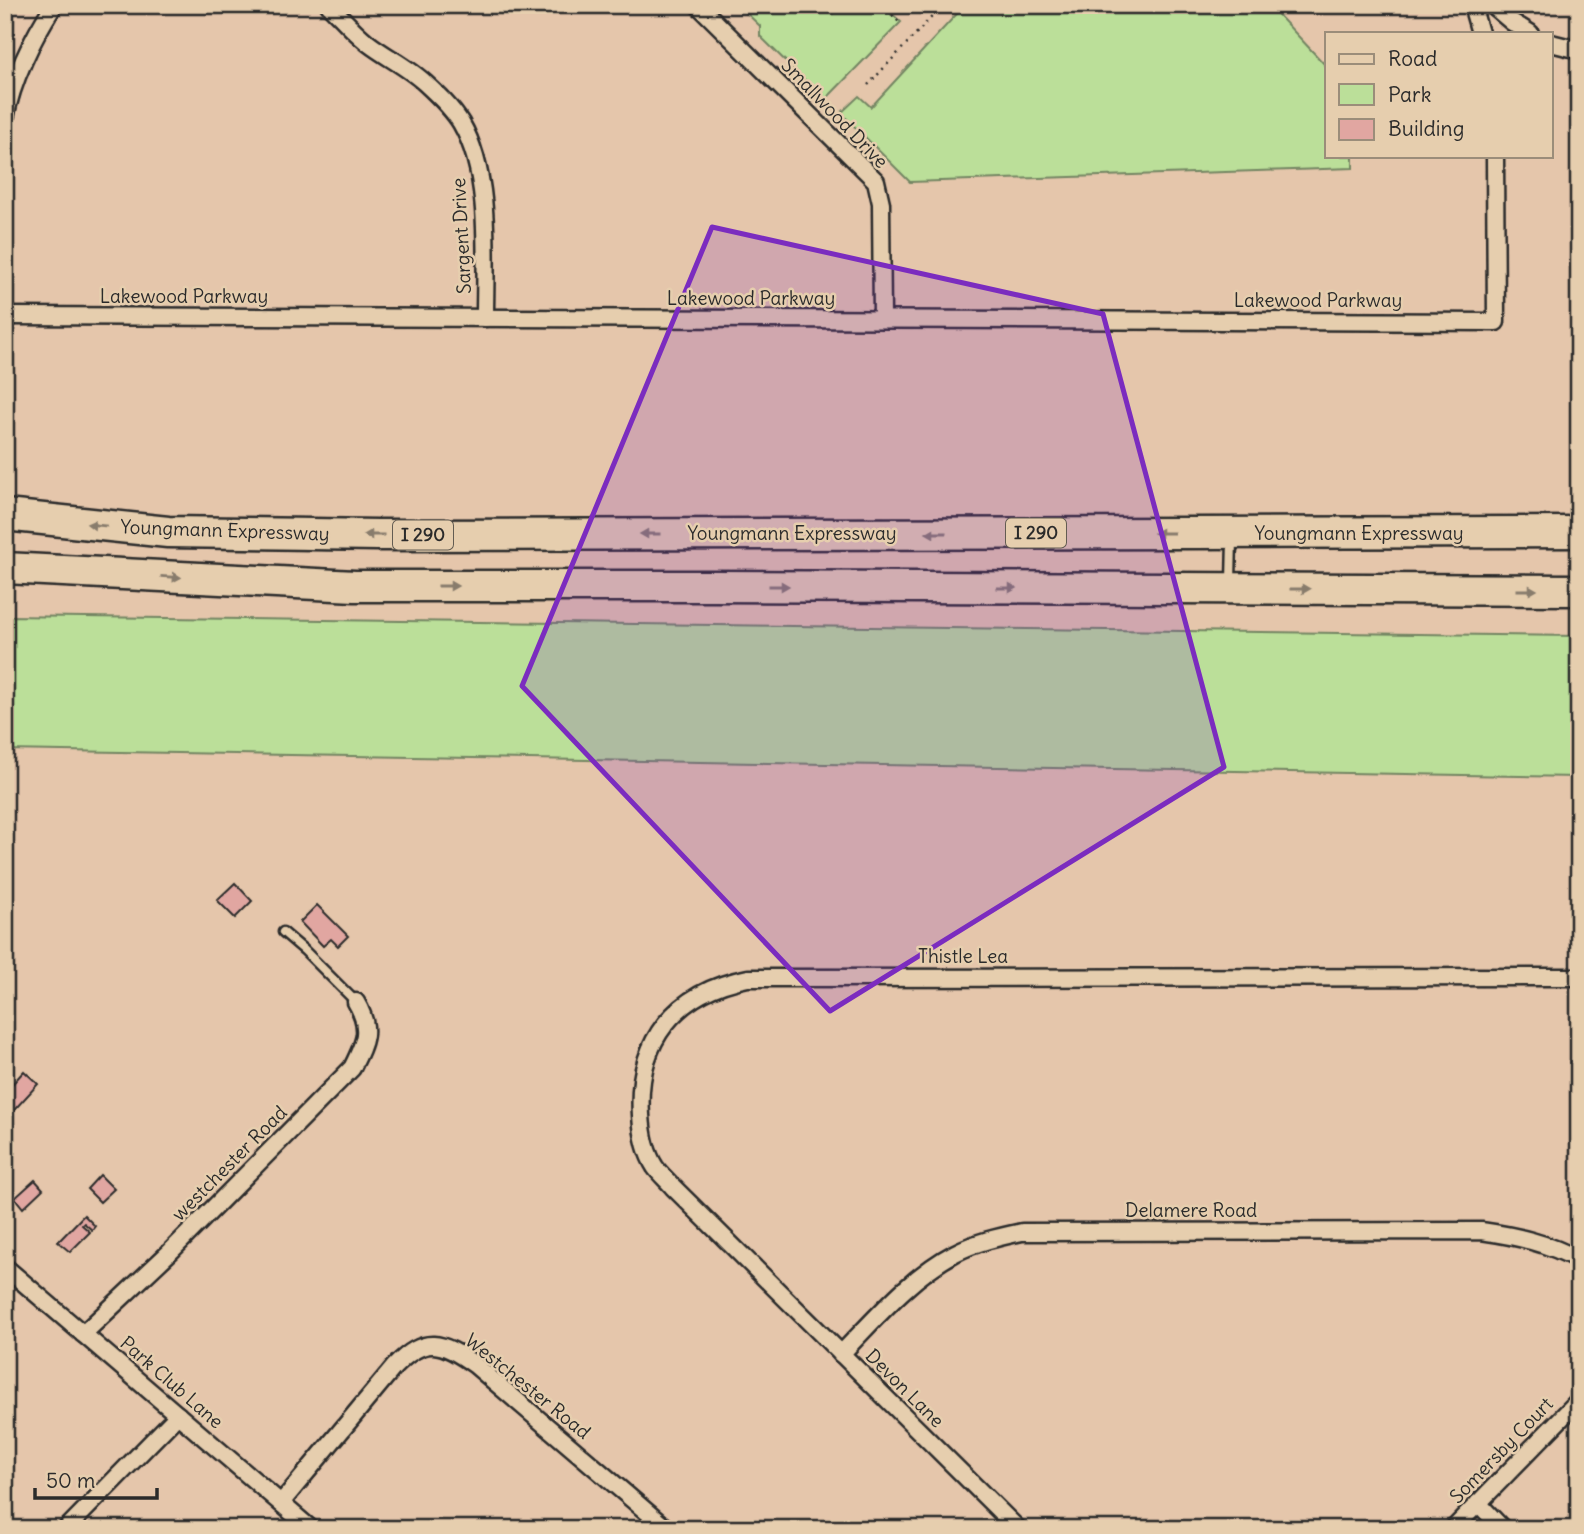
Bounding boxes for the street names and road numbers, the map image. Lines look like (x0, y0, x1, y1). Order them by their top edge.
street label: Smallwood Drive (777, 53, 893, 173)
street label: Sargent Drive (446, 177, 476, 295)
street label: Lakewood Parkway (100, 284, 268, 308)
street label: Lakewood Parkway (667, 286, 835, 310)
street label: Lakewood Parkway (1234, 288, 1402, 312)
street label: Youngmann Expressway (120, 514, 330, 546)
road number: I 290 (1006, 518, 1066, 548)
road number: I 290 (393, 520, 453, 550)
street label: Youngmann Expressway (687, 521, 897, 545)
street label: Youngmann Expressway (1254, 521, 1464, 545)
street label: Thistle Lea (918, 944, 1008, 968)
street label: westchester Road (166, 1100, 292, 1226)
street label: Delamere Road (1125, 1198, 1257, 1222)
street label: Westchester Road (460, 1328, 596, 1444)
street label: Park Club Lane (115, 1331, 229, 1433)
street label: Devon Lane (861, 1344, 949, 1432)
street label: Somersby Court (1444, 1392, 1558, 1508)

